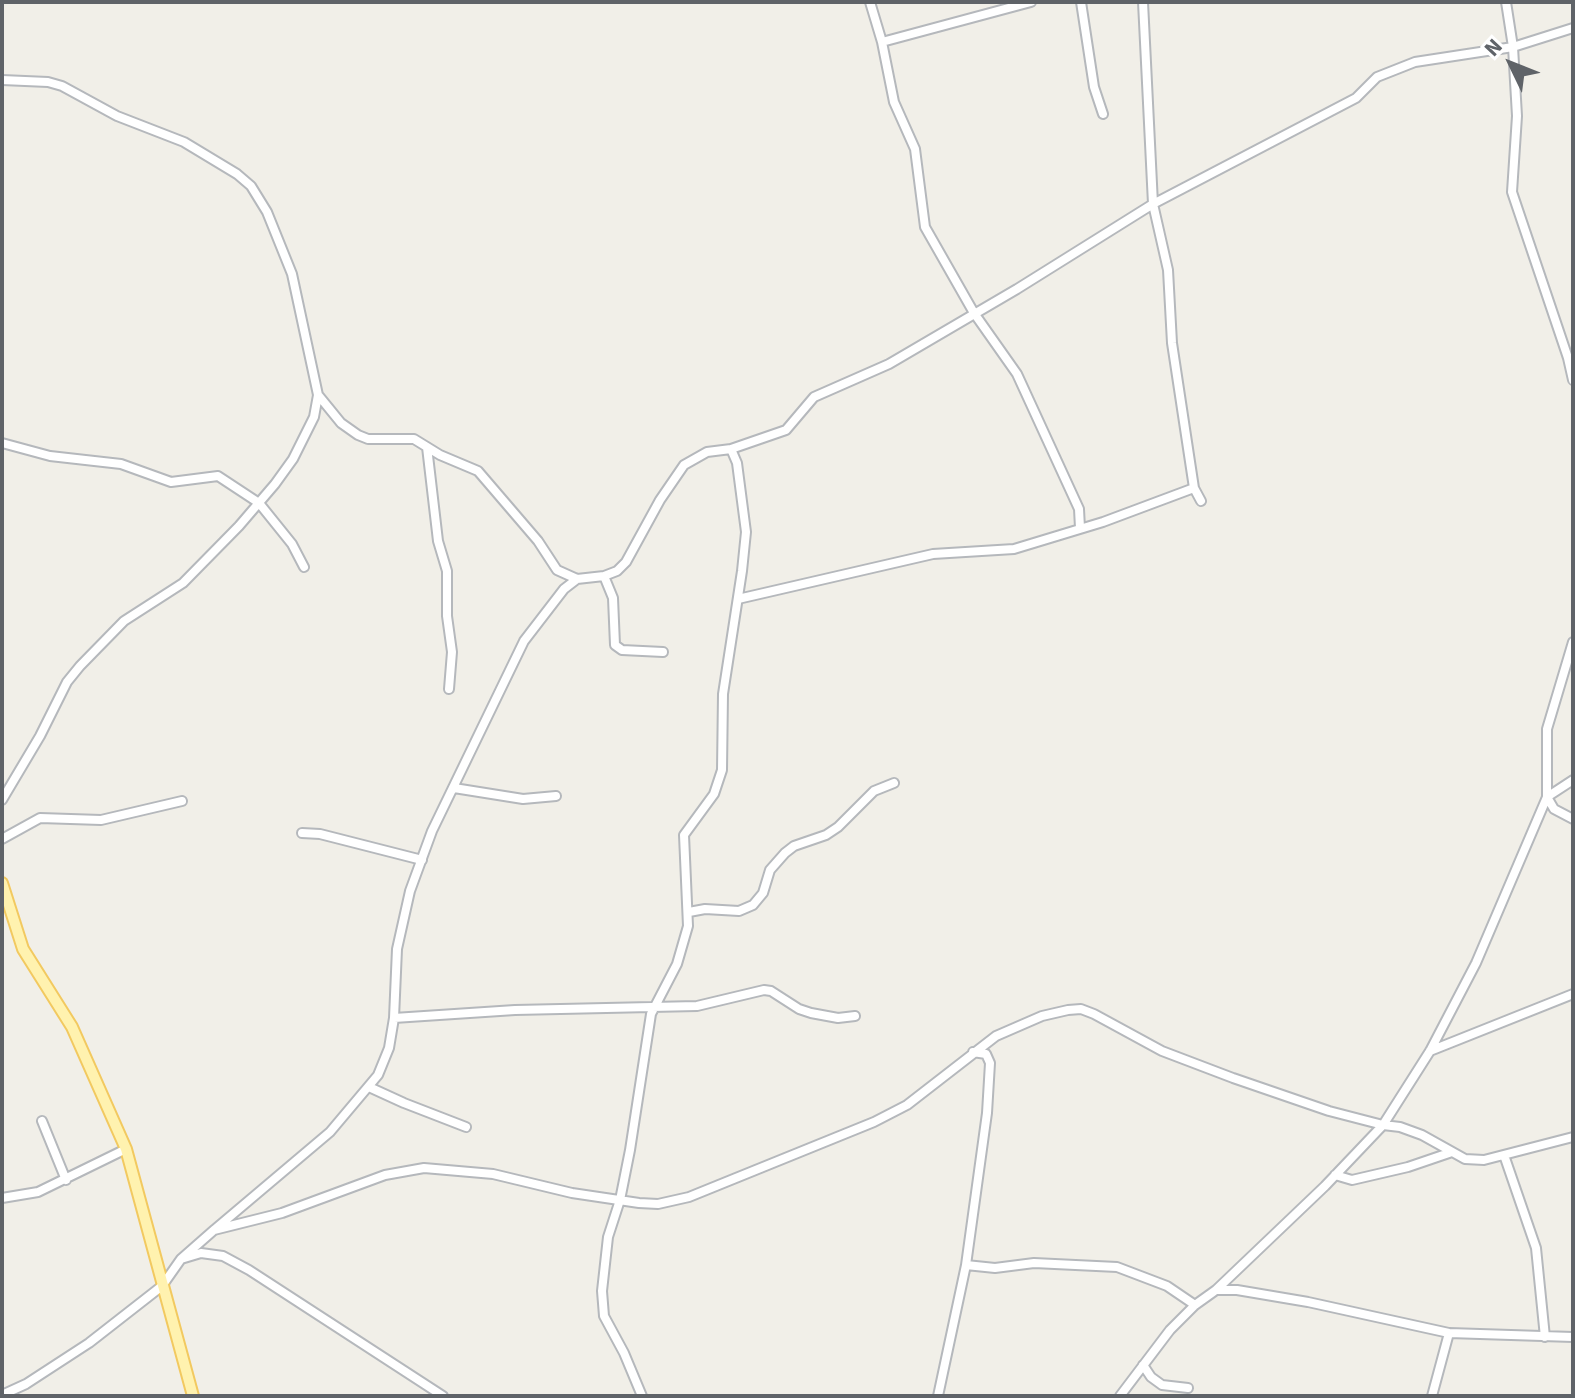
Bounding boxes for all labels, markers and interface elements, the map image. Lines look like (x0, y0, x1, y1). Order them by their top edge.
north arrow (1471, 24, 1551, 104)
text: N (1477, 31, 1510, 64)

